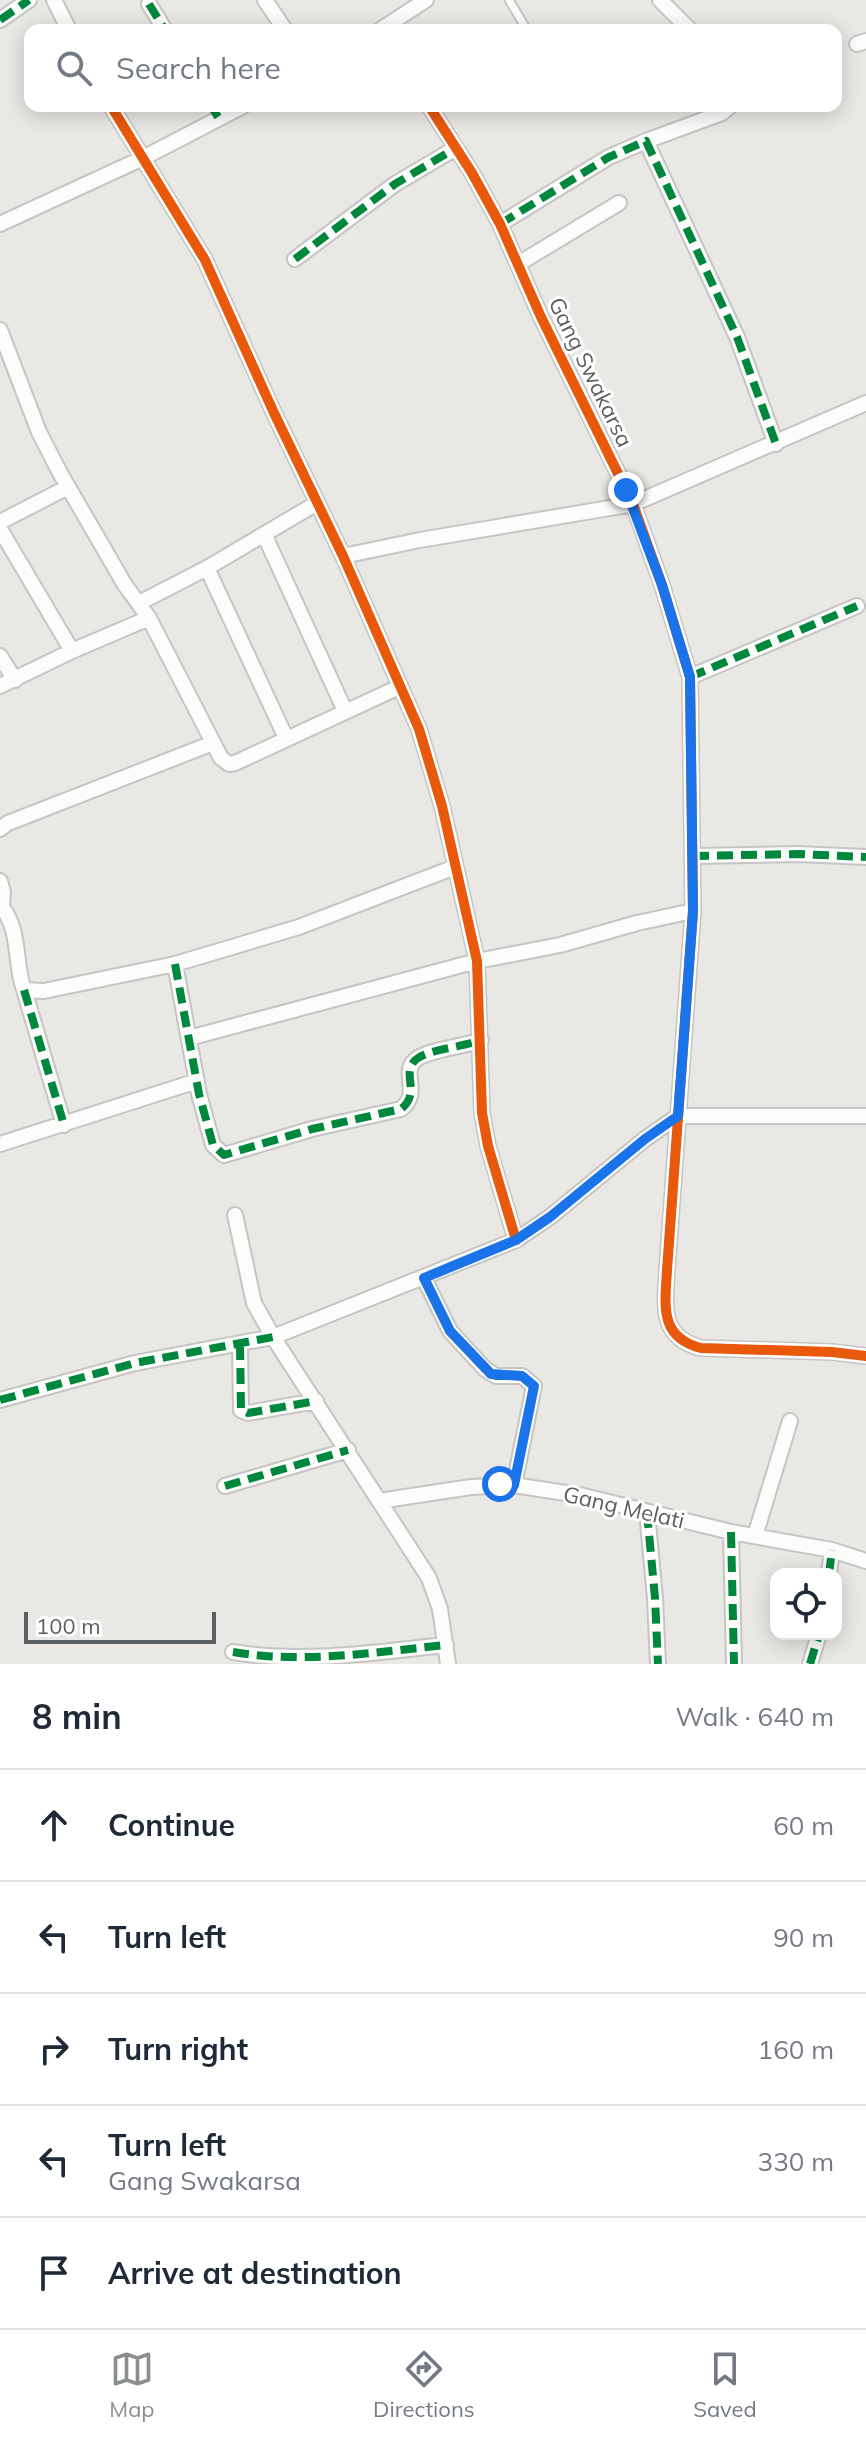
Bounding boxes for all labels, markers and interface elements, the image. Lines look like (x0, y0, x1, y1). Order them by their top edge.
search box (24, 24, 842, 112)
icon: search (52, 46, 96, 90)
text: Search here (116, 49, 281, 87)
street label: Gang Swakarsa (543, 292, 639, 452)
route end (608, 472, 644, 508)
route start (482, 1466, 518, 1502)
street label: Gang Melati (561, 1479, 687, 1535)
map controls (770, 1568, 842, 1640)
button: locate (770, 1568, 842, 1640)
scale bar (24, 1608, 216, 1644)
text: 100 m (36, 1612, 101, 1640)
text: 8 min (32, 1695, 122, 1738)
text: Walk · 640 m (675, 1700, 834, 1733)
icon: ahead (32, 1803, 76, 1847)
text: Continue (108, 1806, 235, 1844)
text: 60 m (773, 1809, 834, 1842)
icon: left (32, 1915, 76, 1959)
text: Turn left (108, 1918, 226, 1956)
text: 90 m (773, 1921, 834, 1954)
icon: right (32, 2027, 76, 2071)
text: Turn right (108, 2030, 248, 2068)
text: 160 m (758, 2033, 834, 2066)
text: Turn left (108, 2126, 226, 2164)
icon: left (32, 2139, 76, 2183)
text: 330 m (758, 2145, 834, 2178)
text: Gang Swakarsa (108, 2164, 301, 2197)
icon: arrive (32, 2251, 76, 2295)
text: Arrive at destination (108, 2254, 402, 2292)
tab: Map (109, 2347, 155, 2423)
tab: Directions (373, 2347, 475, 2423)
tab: Saved (693, 2347, 757, 2423)

